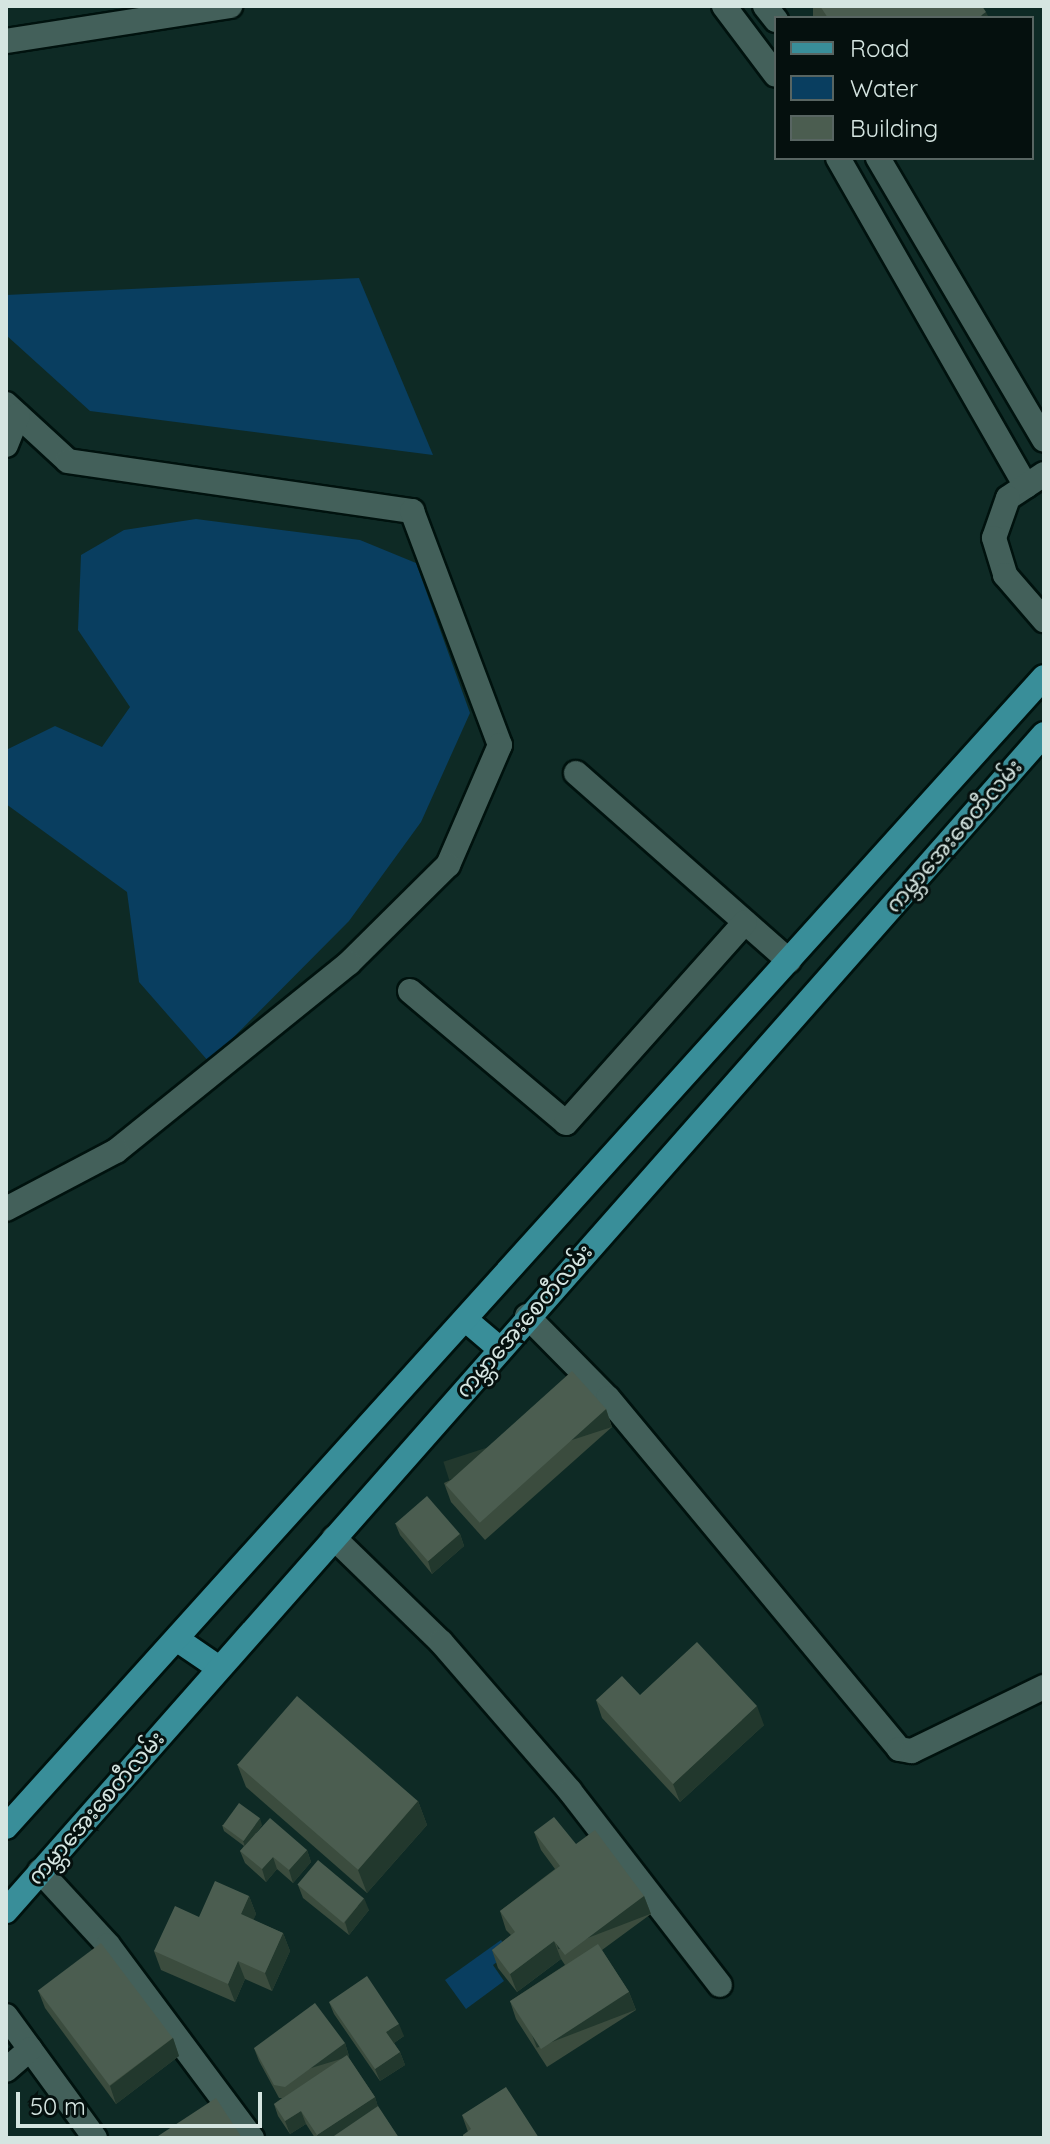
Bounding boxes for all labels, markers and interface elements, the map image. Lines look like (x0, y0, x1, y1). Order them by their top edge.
legend (774, 16, 1034, 160)
text: Road (850, 33, 910, 63)
text: Water (850, 73, 918, 103)
text: Building (850, 113, 938, 143)
street label: ကမ္ဘာအေးစေတီလမ်း (880, 754, 1028, 918)
street label: ကမ္ဘာအေးစေတီလမ်း (450, 1239, 598, 1403)
street label: ကမ္ဘာအေးစေတီလမ်း (22, 1726, 170, 1890)
scale bar (20, 2076, 266, 2126)
text: 50 m (30, 2091, 86, 2121)

